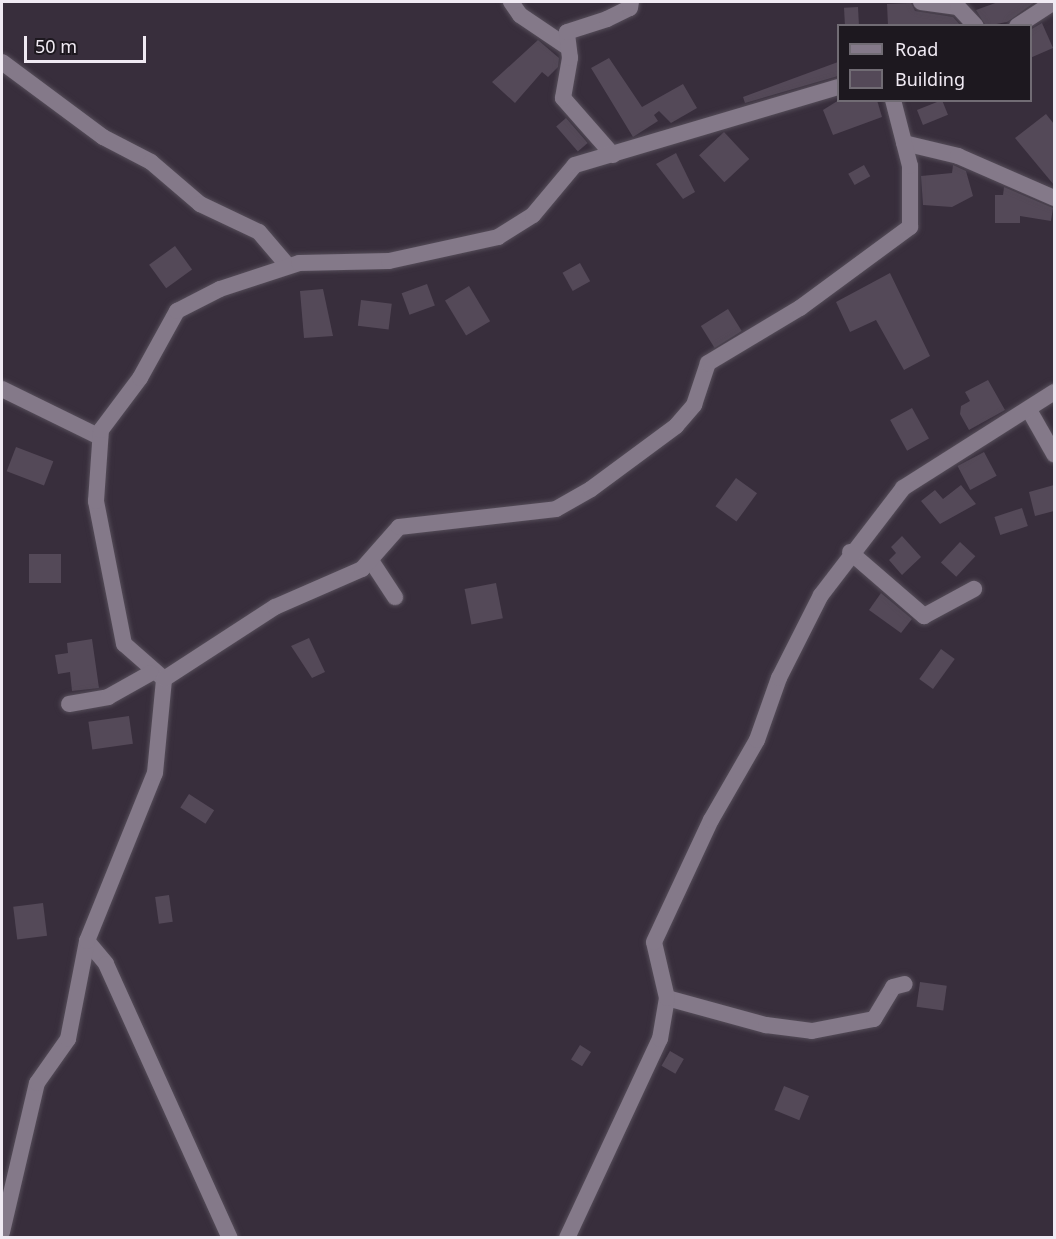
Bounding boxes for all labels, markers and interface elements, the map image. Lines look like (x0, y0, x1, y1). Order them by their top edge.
scale bar (27, 24, 148, 62)
legend (837, 24, 1032, 102)
text: 50 m (35, 34, 77, 58)
text: Road (895, 37, 938, 61)
text: Building (895, 67, 965, 91)

